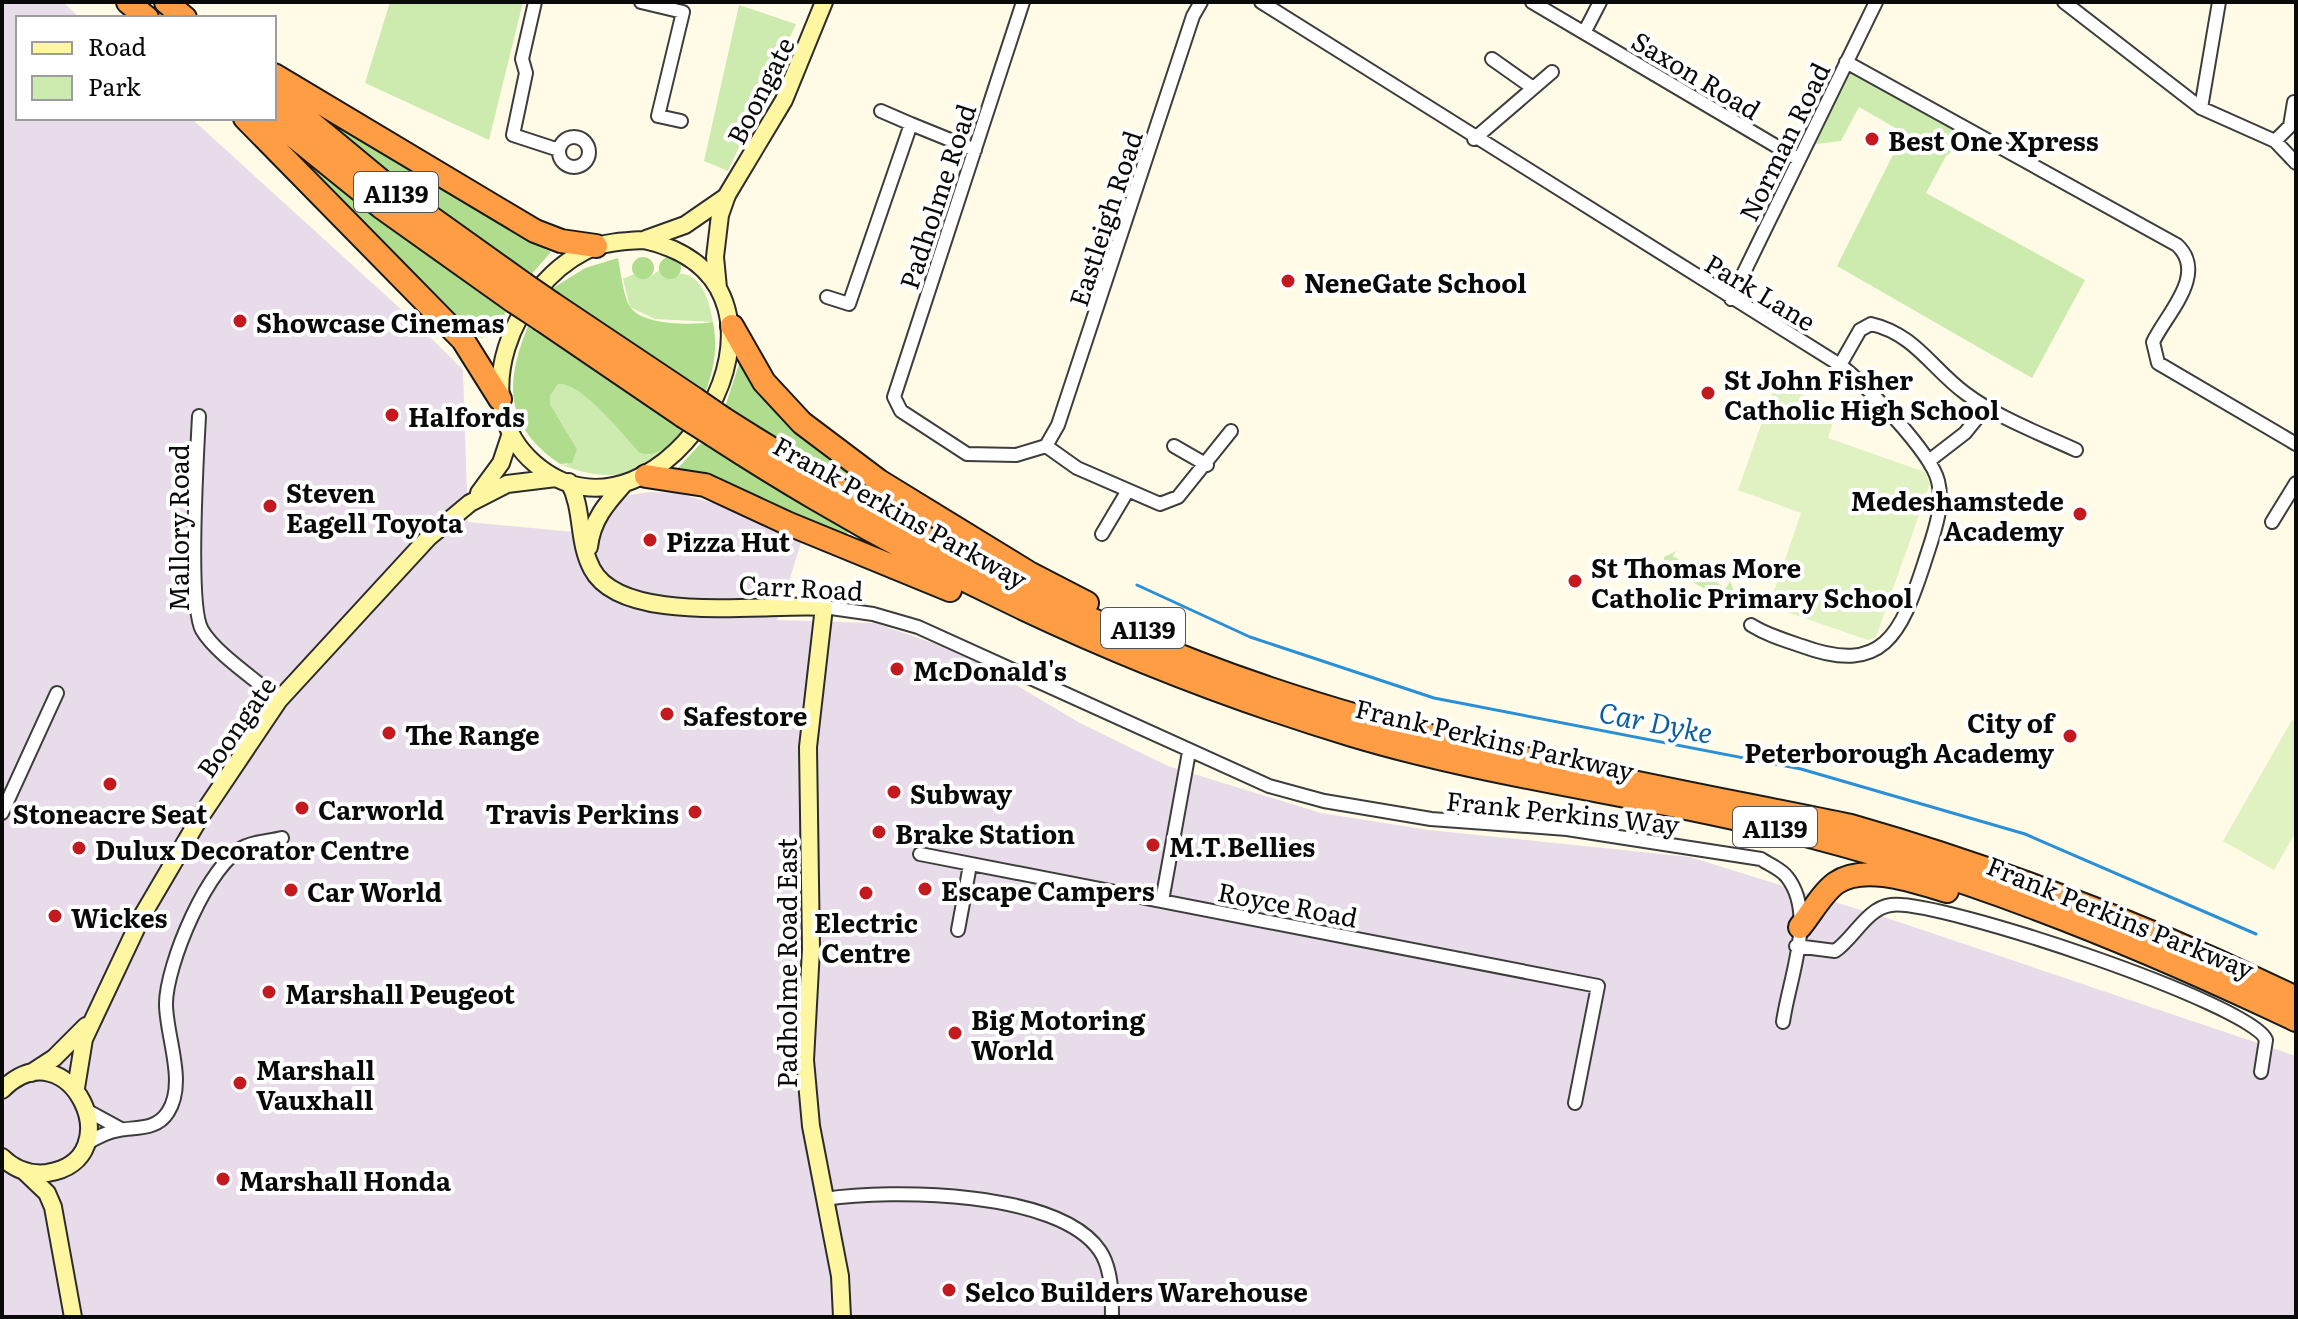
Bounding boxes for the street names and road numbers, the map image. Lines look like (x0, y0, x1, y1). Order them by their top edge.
street label: Saxon Road (1625, 20, 1769, 128)
street label: Boongate (715, 29, 803, 151)
street label: Norman Road (1728, 55, 1838, 227)
street label: Padholme Road (888, 98, 984, 294)
street label: Eastleigh Road (1057, 125, 1151, 311)
road number: A1139 (354, 172, 438, 212)
street label: Park Lane (1698, 243, 1824, 339)
street label: Frank Perkins Parkway (767, 425, 1035, 597)
street label: Mallory Road (158, 444, 197, 612)
street label: Carr Road (738, 563, 864, 609)
road number: A1139 (1101, 608, 1185, 648)
street label: Boongate (186, 667, 284, 785)
street label: Frank Perkins Parkway (1352, 687, 1638, 789)
street label: Frank Perkins Way (1444, 779, 1682, 843)
road number: A1139 (1733, 807, 1817, 847)
street label: Padholme Road East (766, 837, 805, 1088)
street label: Frank Perkins Parkway (1982, 845, 2261, 987)
street label: Royce Road (1215, 870, 1361, 936)

